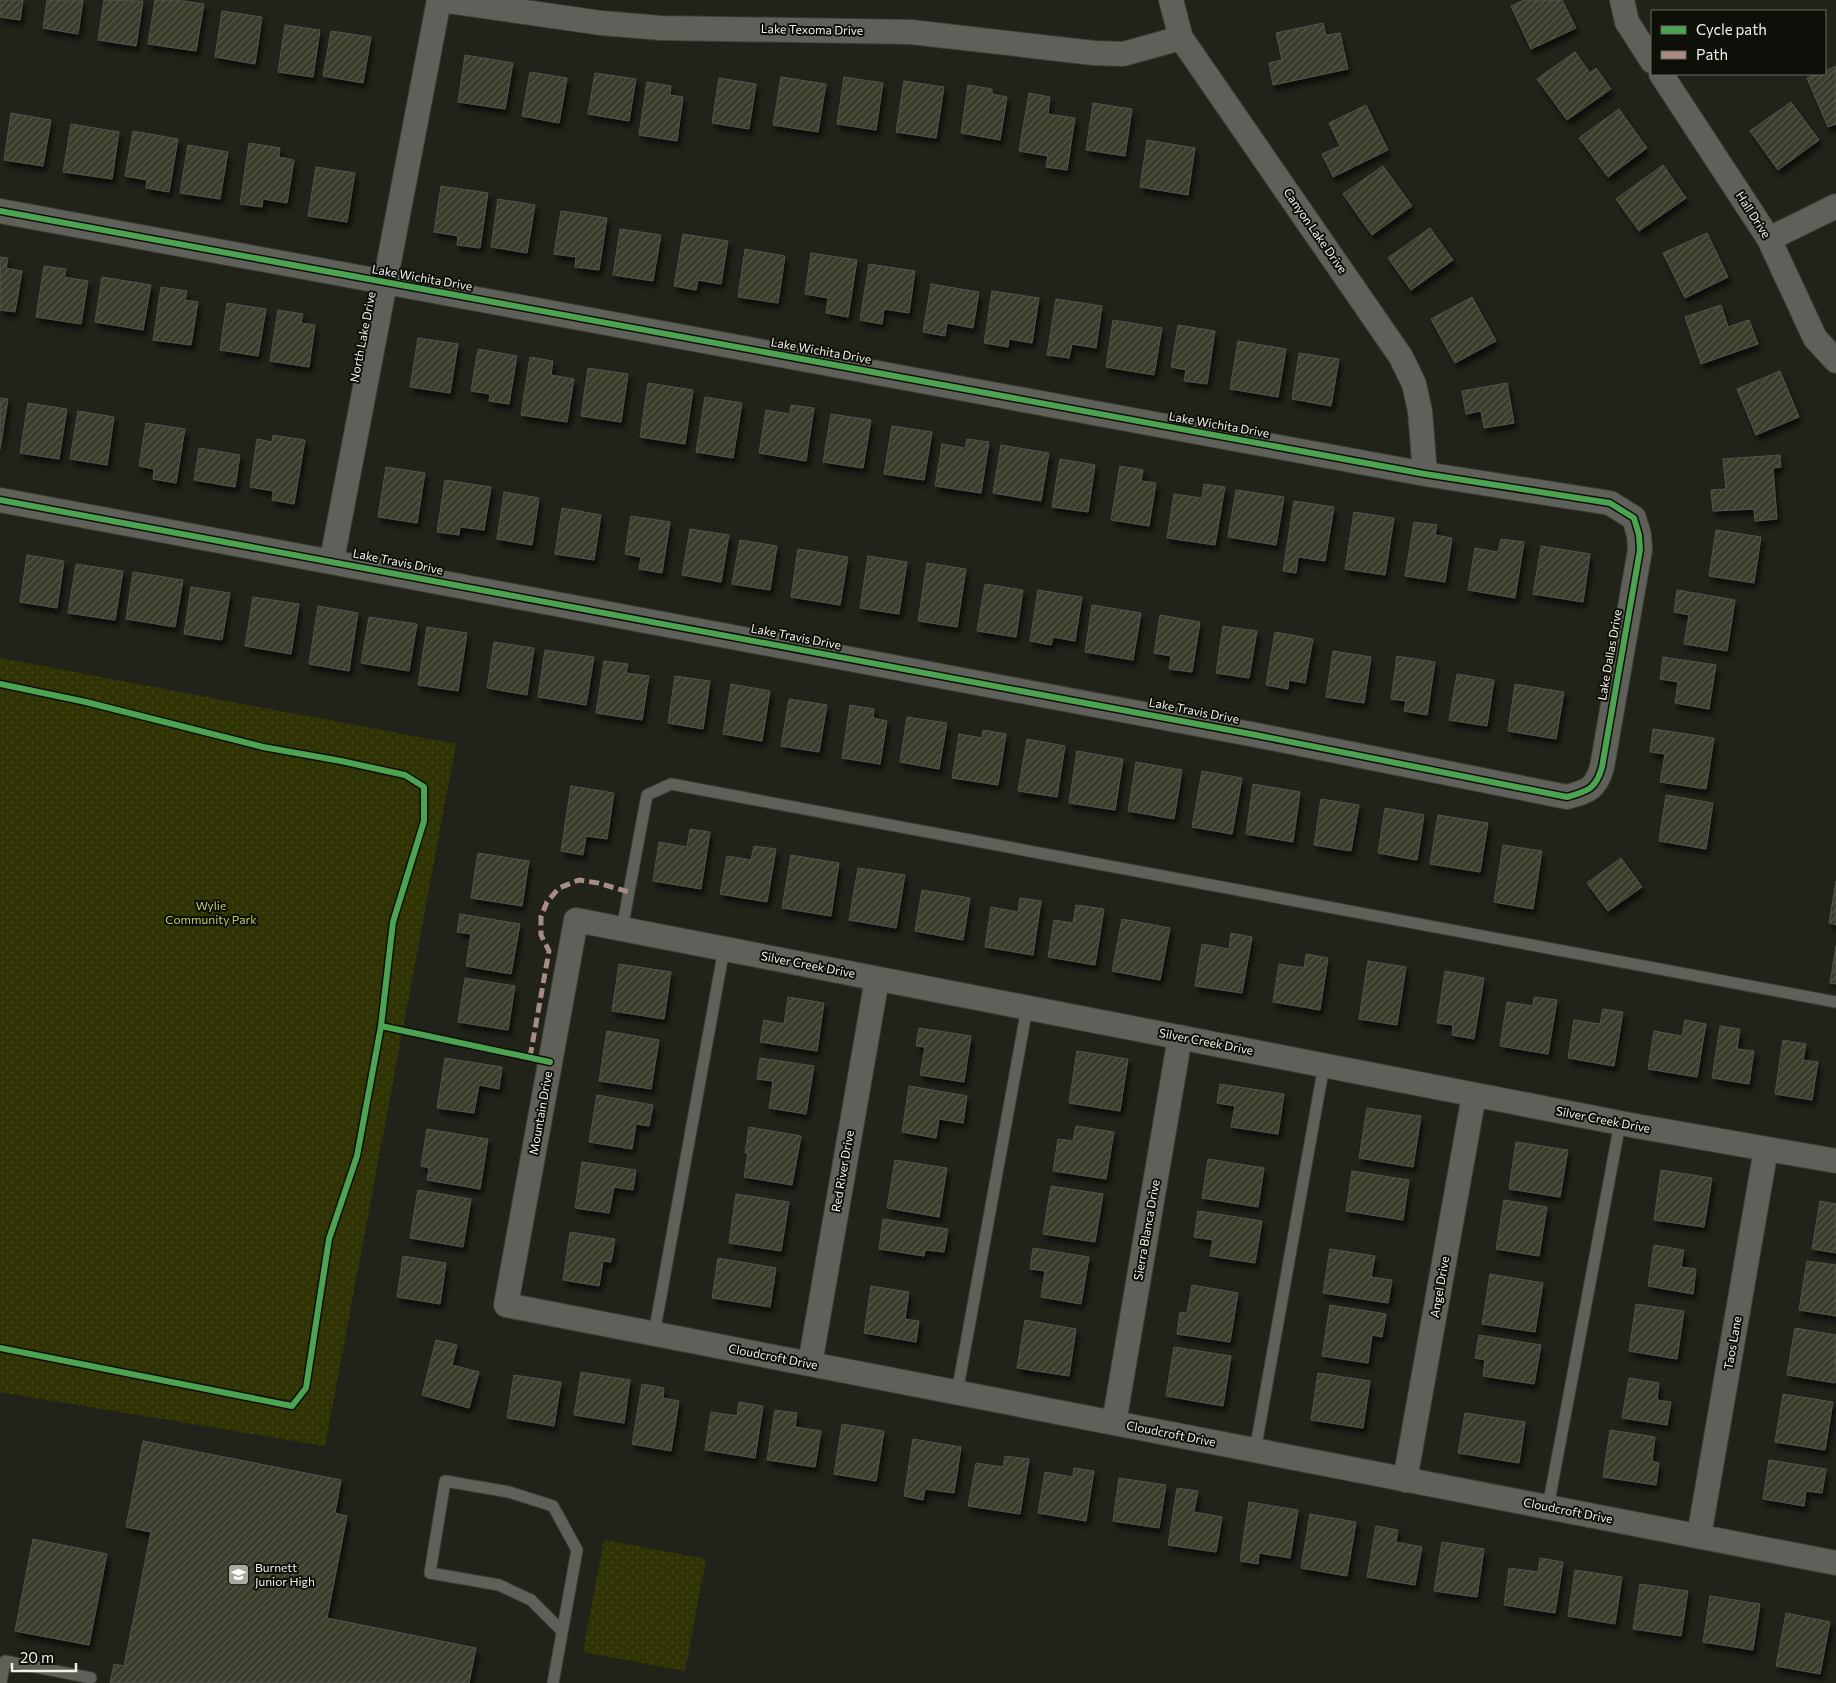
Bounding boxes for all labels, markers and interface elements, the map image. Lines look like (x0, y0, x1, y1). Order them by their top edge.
legend (1651, 10, 1826, 75)
text: Cycle path (1696, 20, 1767, 38)
street label: Lake Texoma Drive (761, 21, 863, 37)
text: Path (1696, 45, 1728, 63)
street label: Canyon Lake Drive (1281, 185, 1350, 276)
street label: Hall Drive (1734, 189, 1774, 240)
street label: Lake Wichita Drive (371, 261, 473, 293)
street label: North Lake Drive (346, 290, 378, 383)
street label: Lake Wichita Drive (770, 334, 872, 366)
street label: Lake Wichita Drive (1168, 408, 1270, 440)
street label: Lake Travis Drive (352, 545, 444, 577)
street label: Lake Dallas Drive (1594, 608, 1624, 701)
street label: Lake Travis Drive (750, 620, 842, 652)
street label: Lake Travis Drive (1148, 694, 1240, 726)
park label: Wylie Community Park (165, 898, 257, 926)
street label: Silver Creek Drive (760, 948, 857, 980)
street label: Silver Creek Drive (1158, 1025, 1255, 1057)
street label: Mountain Drive (526, 1070, 554, 1156)
street label: Silver Creek Drive (1555, 1103, 1652, 1135)
street label: Red River Drive (828, 1129, 856, 1213)
street label: Sierra Blanca Drive (1130, 1178, 1162, 1281)
street label: Angel Drive (1427, 1255, 1451, 1319)
street label: Taos Lane (1720, 1315, 1744, 1371)
street label: Cloudcroft Drive (727, 1341, 819, 1372)
street label: Cloudcroft Drive (1125, 1418, 1217, 1449)
street label: Cloudcroft Drive (1522, 1495, 1614, 1526)
place label: Burnett Junior High (255, 1560, 315, 1589)
school or university icon: Burnett Junior High (227, 1563, 251, 1587)
scale bar (12, 1640, 76, 1672)
text: 20 m (20, 1648, 54, 1666)

